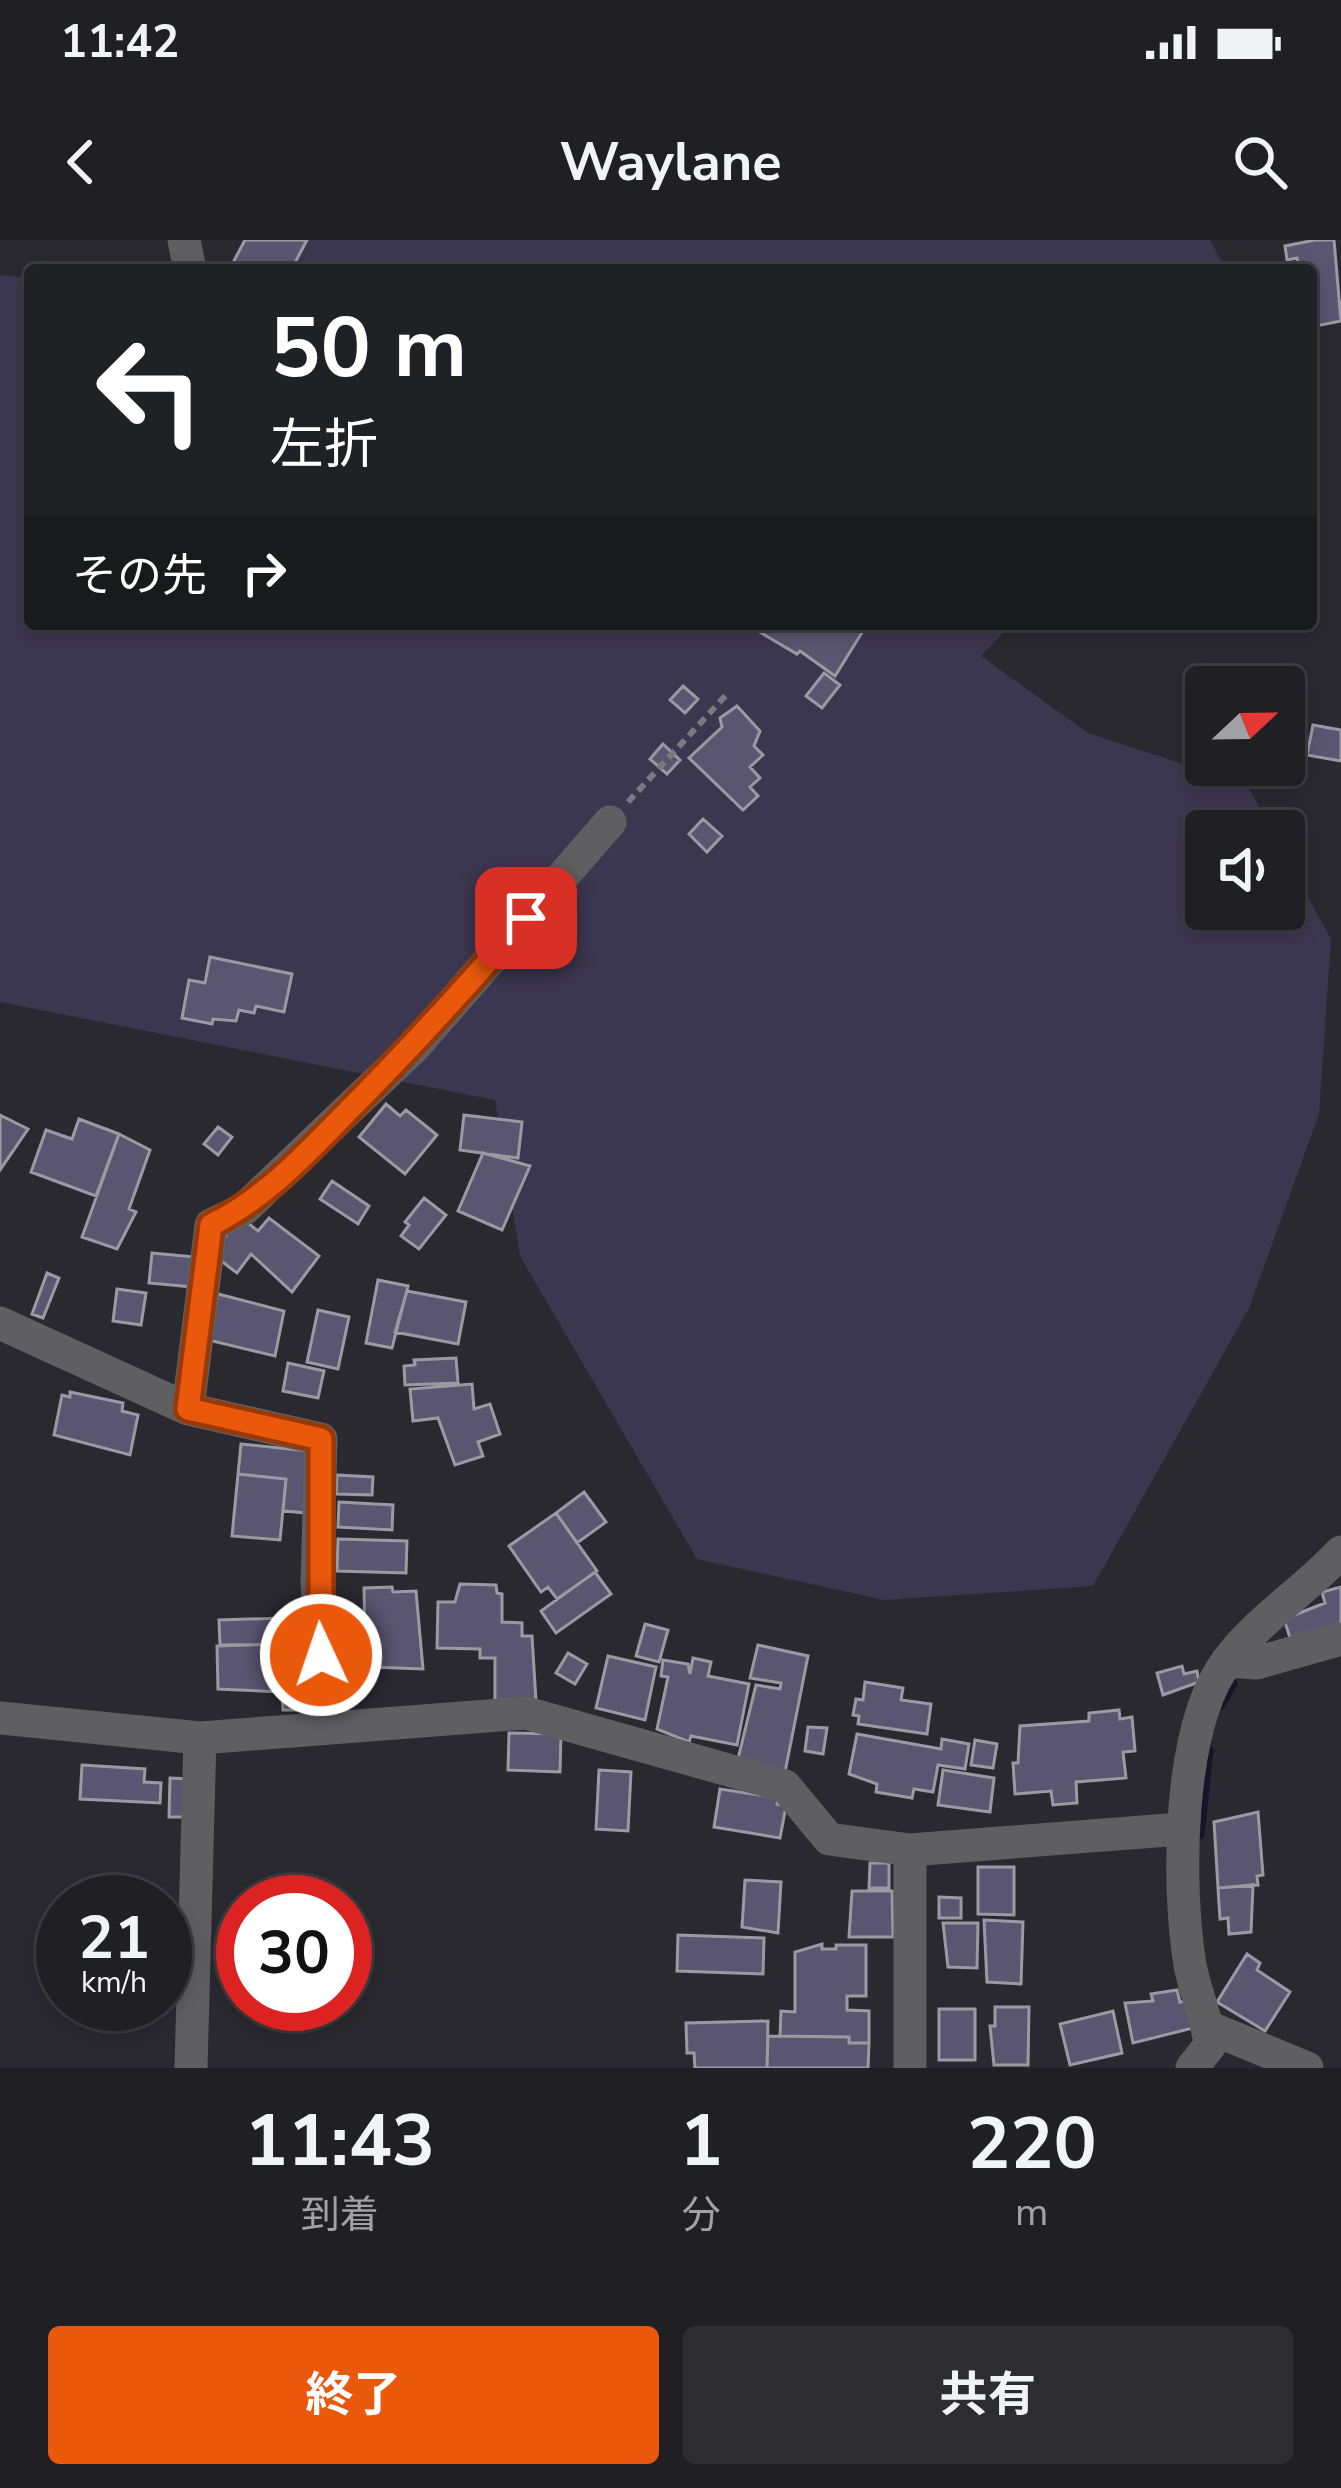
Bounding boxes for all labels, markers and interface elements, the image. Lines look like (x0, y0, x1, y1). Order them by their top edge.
text: 11:42 (60, 12, 179, 73)
text: Waylane (559, 125, 782, 199)
icon: back (48, 129, 114, 195)
icon: search (1227, 129, 1293, 195)
text: 50 m (270, 291, 467, 406)
icon: left (72, 312, 228, 468)
text: 左折 (270, 408, 378, 482)
icon: right (231, 540, 297, 606)
text: その先 (72, 546, 207, 607)
north arrow (1185, 666, 1305, 786)
map controls (1185, 666, 1305, 930)
button: sound (1185, 810, 1305, 930)
pin (475, 867, 577, 969)
icon: arrive (493, 885, 559, 951)
position arrow (258, 1592, 384, 1718)
speed limit sign: 30 (216, 1875, 372, 2031)
text: 21 (78, 1897, 150, 1979)
text: km/h (81, 1962, 147, 2003)
text: 11:43 (244, 2092, 435, 2190)
text: 1 (679, 2092, 723, 2190)
text: 220 (967, 2095, 1097, 2193)
text: m (1015, 2186, 1048, 2239)
text: 到着 (301, 2189, 379, 2242)
text: 分 (682, 2189, 721, 2242)
button: 終了 (48, 2326, 659, 2464)
button: 共有 (683, 2326, 1293, 2464)

